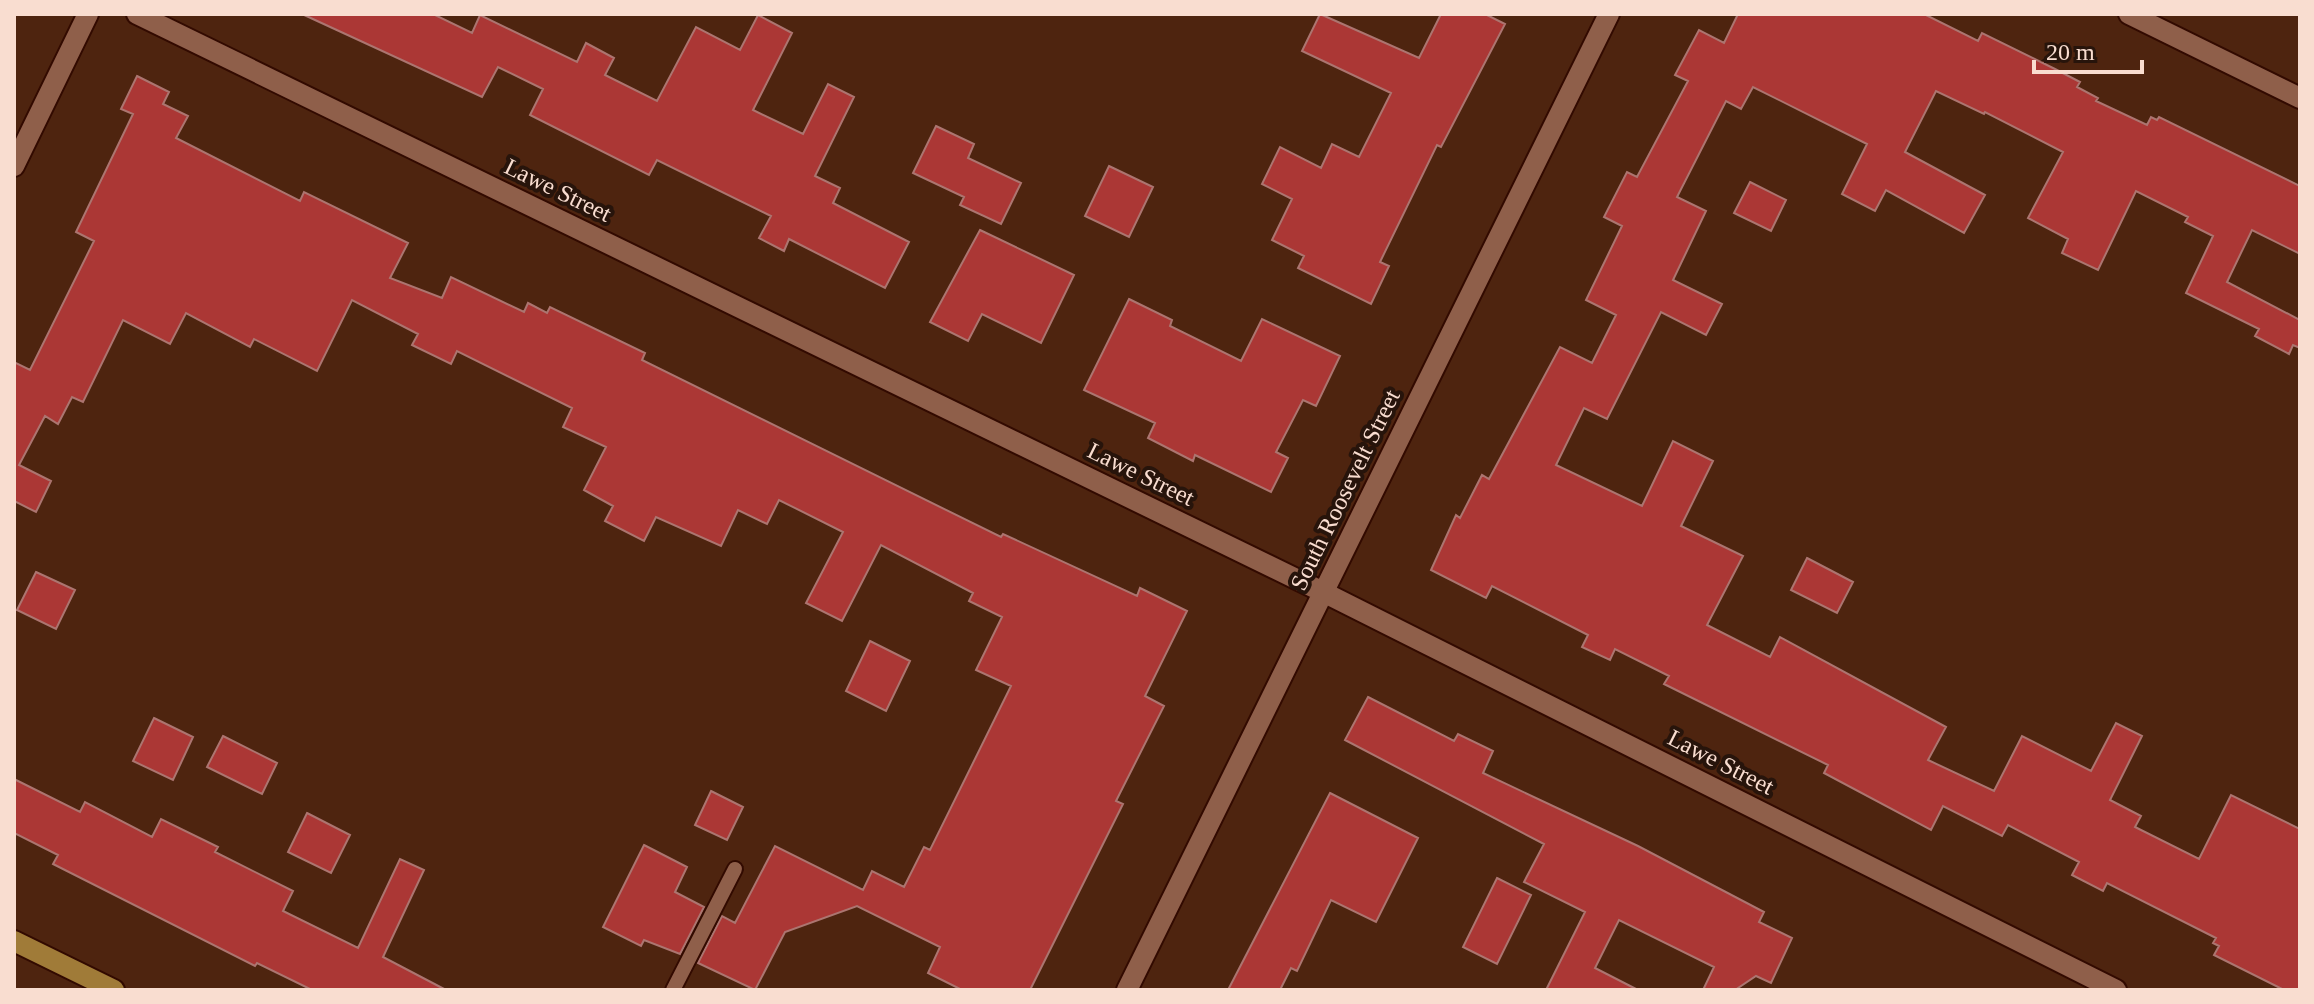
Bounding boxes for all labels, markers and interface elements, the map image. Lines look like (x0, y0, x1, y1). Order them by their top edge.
scale bar (2034, 24, 2142, 74)
text: 20 m (2046, 39, 2095, 65)
street label: Lawe Street (500, 153, 616, 227)
street label: South Roosevelt Street (1285, 385, 1405, 595)
street label: Lawe Street (1083, 437, 1199, 511)
street label: Lawe Street (1664, 724, 1779, 800)

